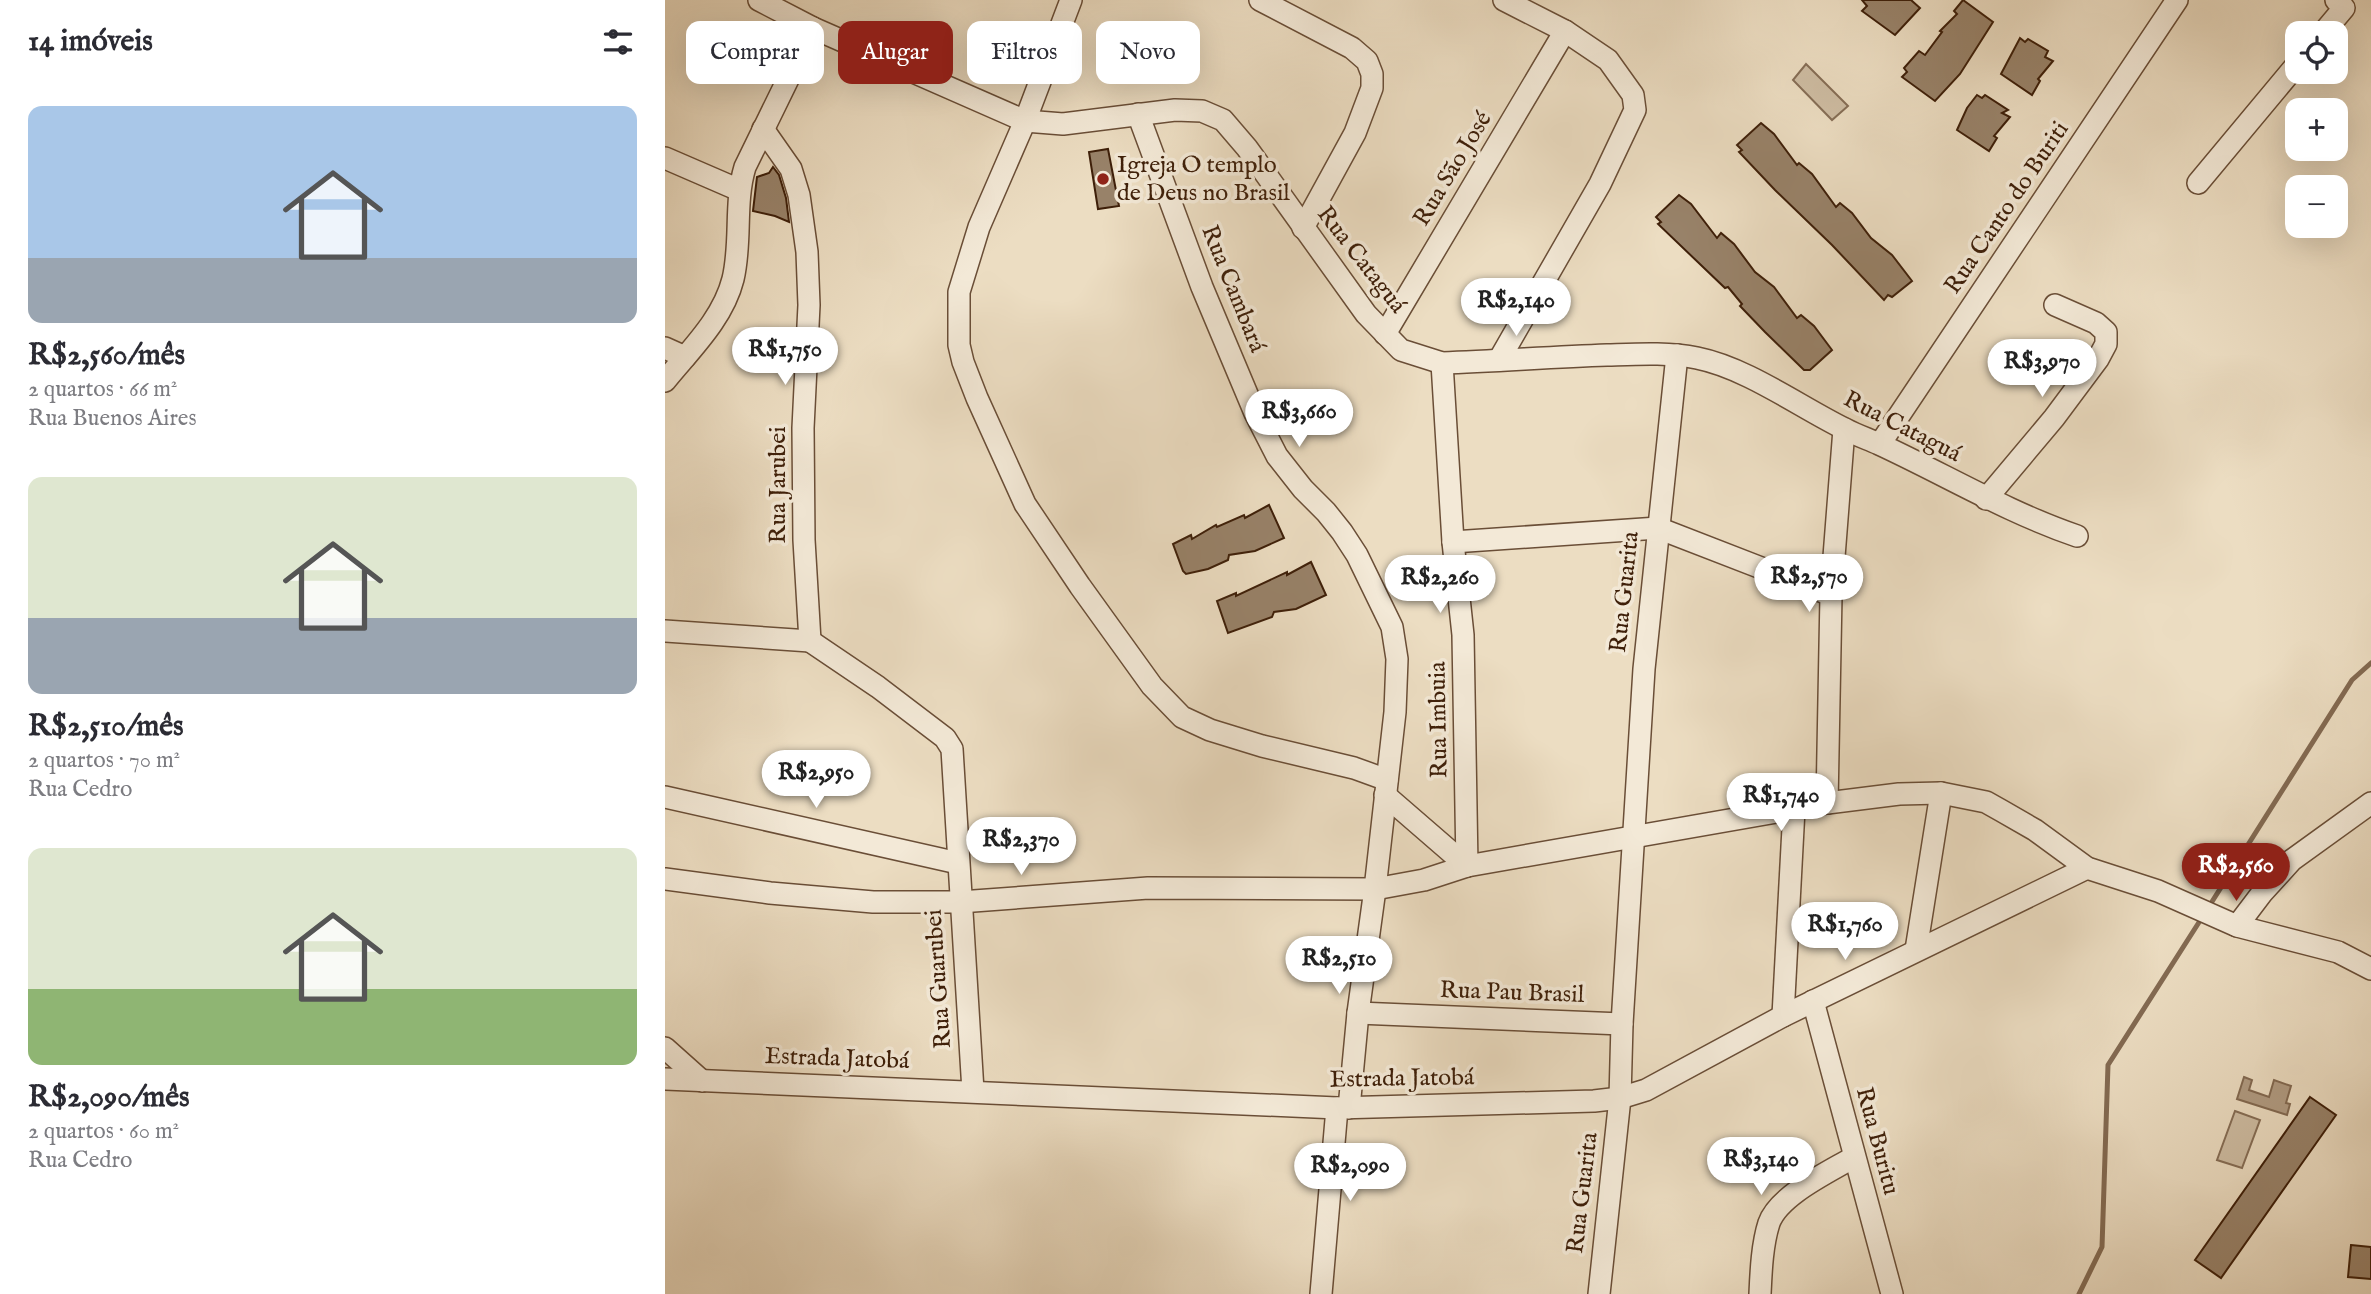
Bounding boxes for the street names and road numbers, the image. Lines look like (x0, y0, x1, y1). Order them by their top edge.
street label: Rua São José (1407, 106, 1499, 232)
street label: Rua Canto do Buriti (1938, 116, 2076, 300)
street label: Rua Cataguá (1309, 200, 1413, 321)
street label: Rua Cambará (1193, 221, 1273, 358)
street label: Rua Cataguá (1838, 384, 1967, 470)
street label: Rua Jarubei (763, 426, 794, 544)
street label: Rua Guarita (1603, 529, 1647, 654)
street label: Rua Imbuia (1422, 661, 1456, 779)
street label: Rua Guarubei (919, 908, 959, 1050)
street label: Rua Pau Brasil (1439, 975, 1585, 1011)
street label: Estrada Jatobá (764, 1041, 910, 1077)
street label: Estrada Jatobá (1329, 1062, 1475, 1096)
street label: Rua Buritu (1848, 1084, 1906, 1198)
street label: Rua Guarita (1560, 1130, 1606, 1255)

